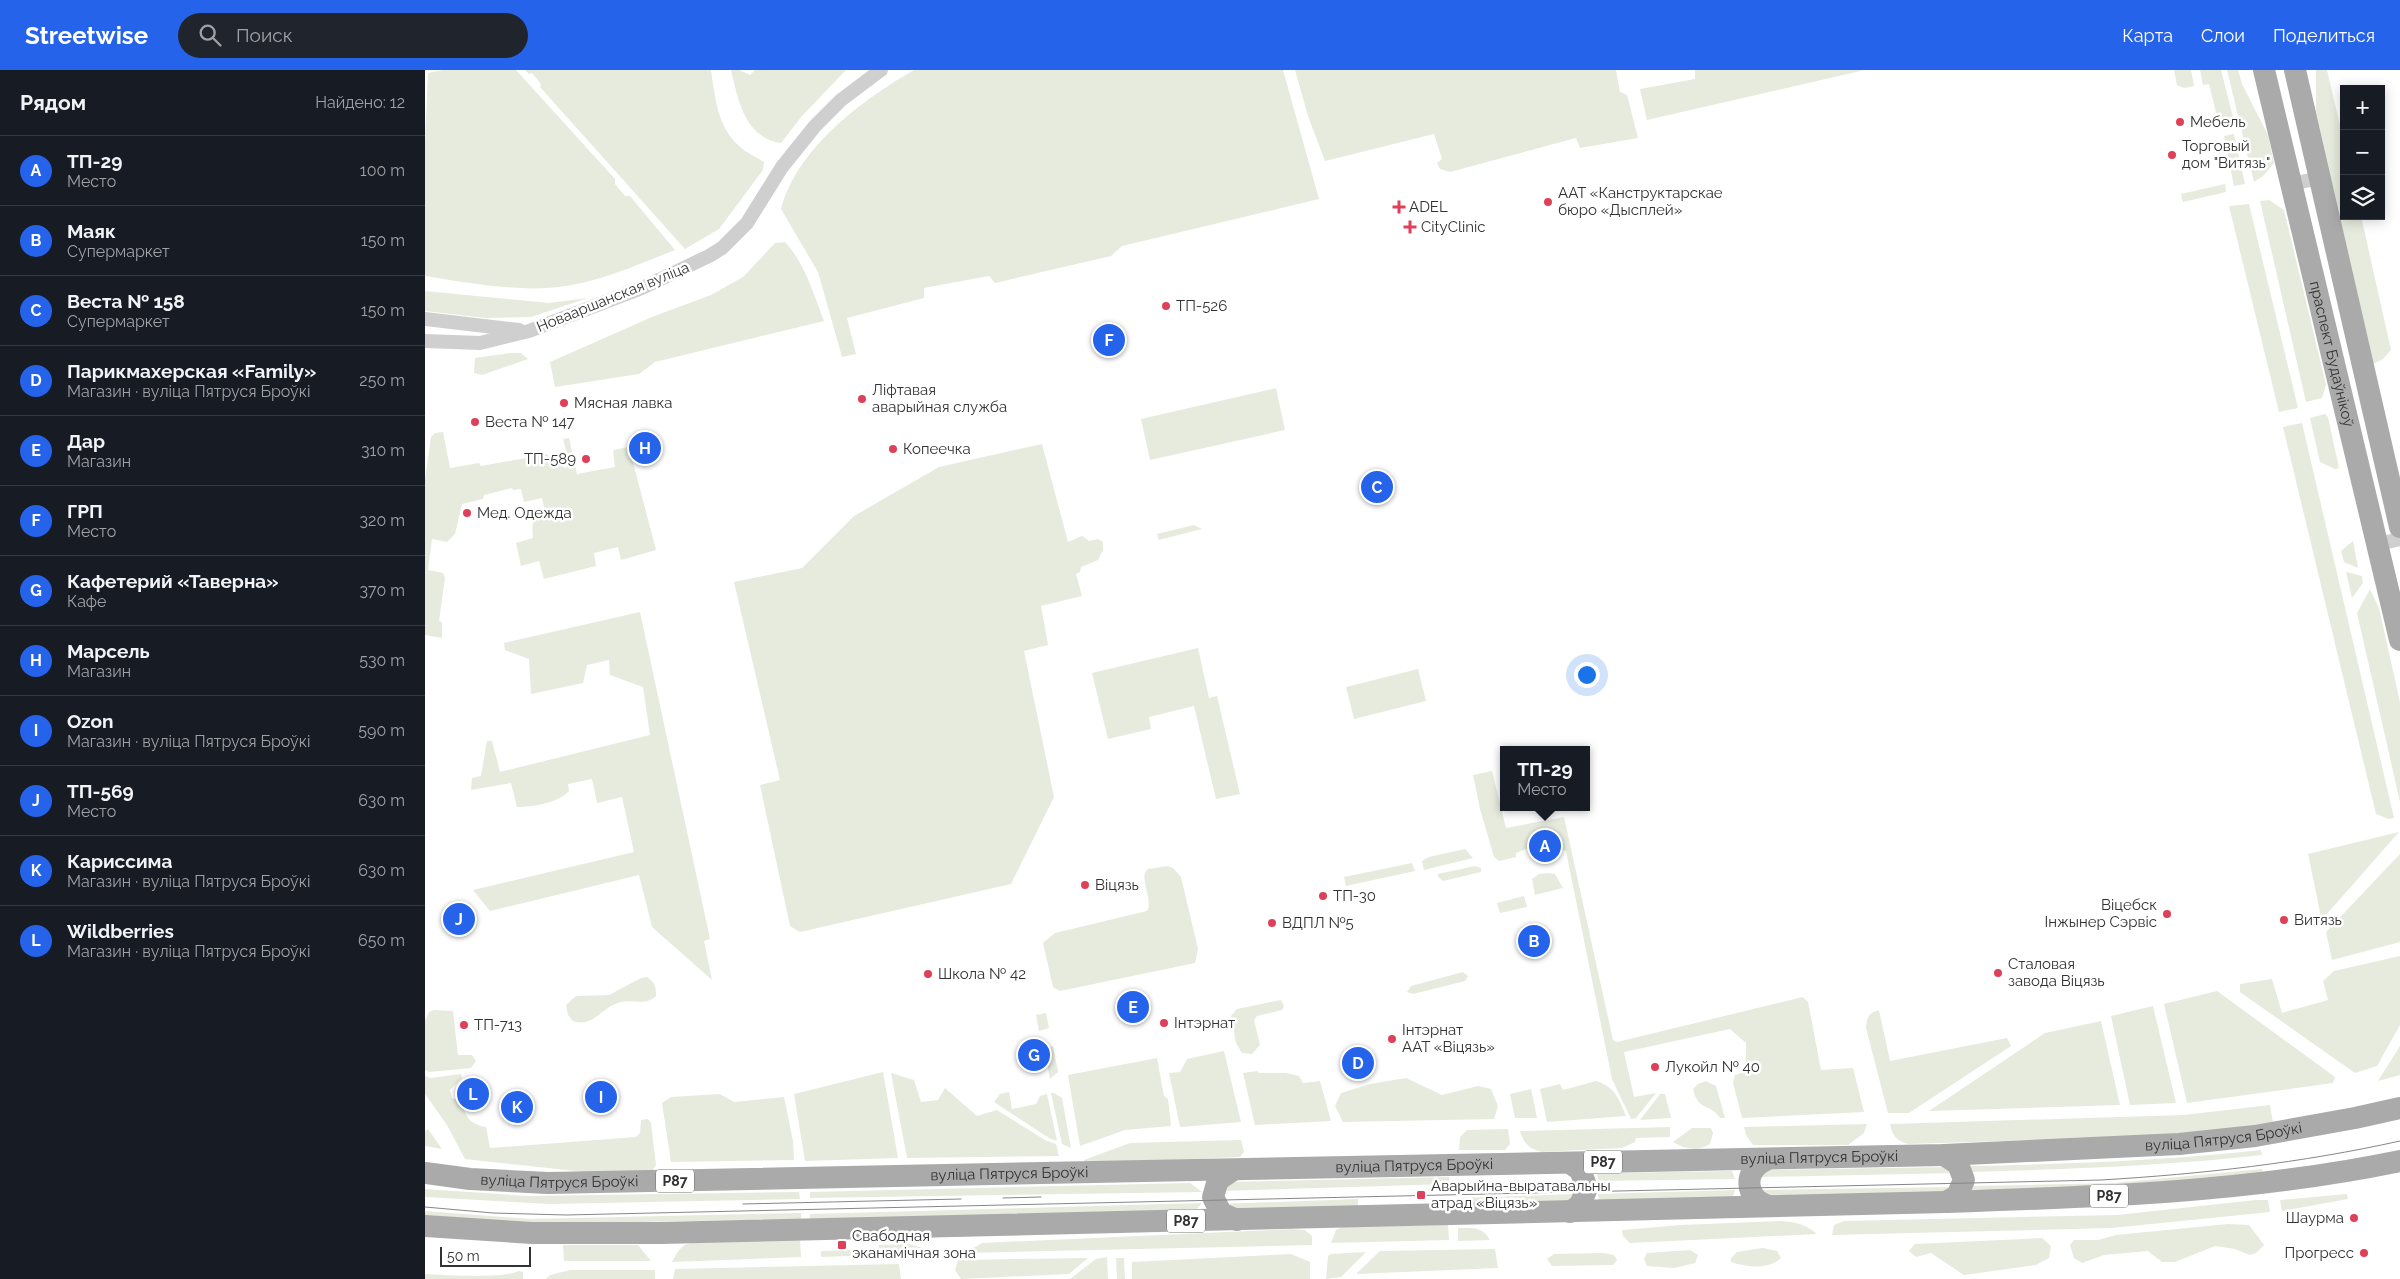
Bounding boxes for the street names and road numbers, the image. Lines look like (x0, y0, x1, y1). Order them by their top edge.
street label: Новааршанская вуліца (534, 258, 692, 336)
street label: праспект Будаўнікоў (2306, 279, 2358, 429)
street label: вуліца Пятруся Броўкі (2145, 1119, 2303, 1155)
street label: вуліца Пятруся Броўкі (1740, 1147, 1898, 1168)
road number: Р87 (1584, 1150, 1622, 1174)
street label: вуліца Пятруся Броўкі (1335, 1155, 1493, 1176)
street label: вуліца Пятруся Броўкі (930, 1163, 1089, 1184)
road number: Р87 (656, 1170, 694, 1192)
street label: вуліца Пятруся Броўкі (480, 1171, 639, 1192)
road number: Р87 (2090, 1184, 2128, 1208)
road number: Р87 (1167, 1210, 1205, 1232)

